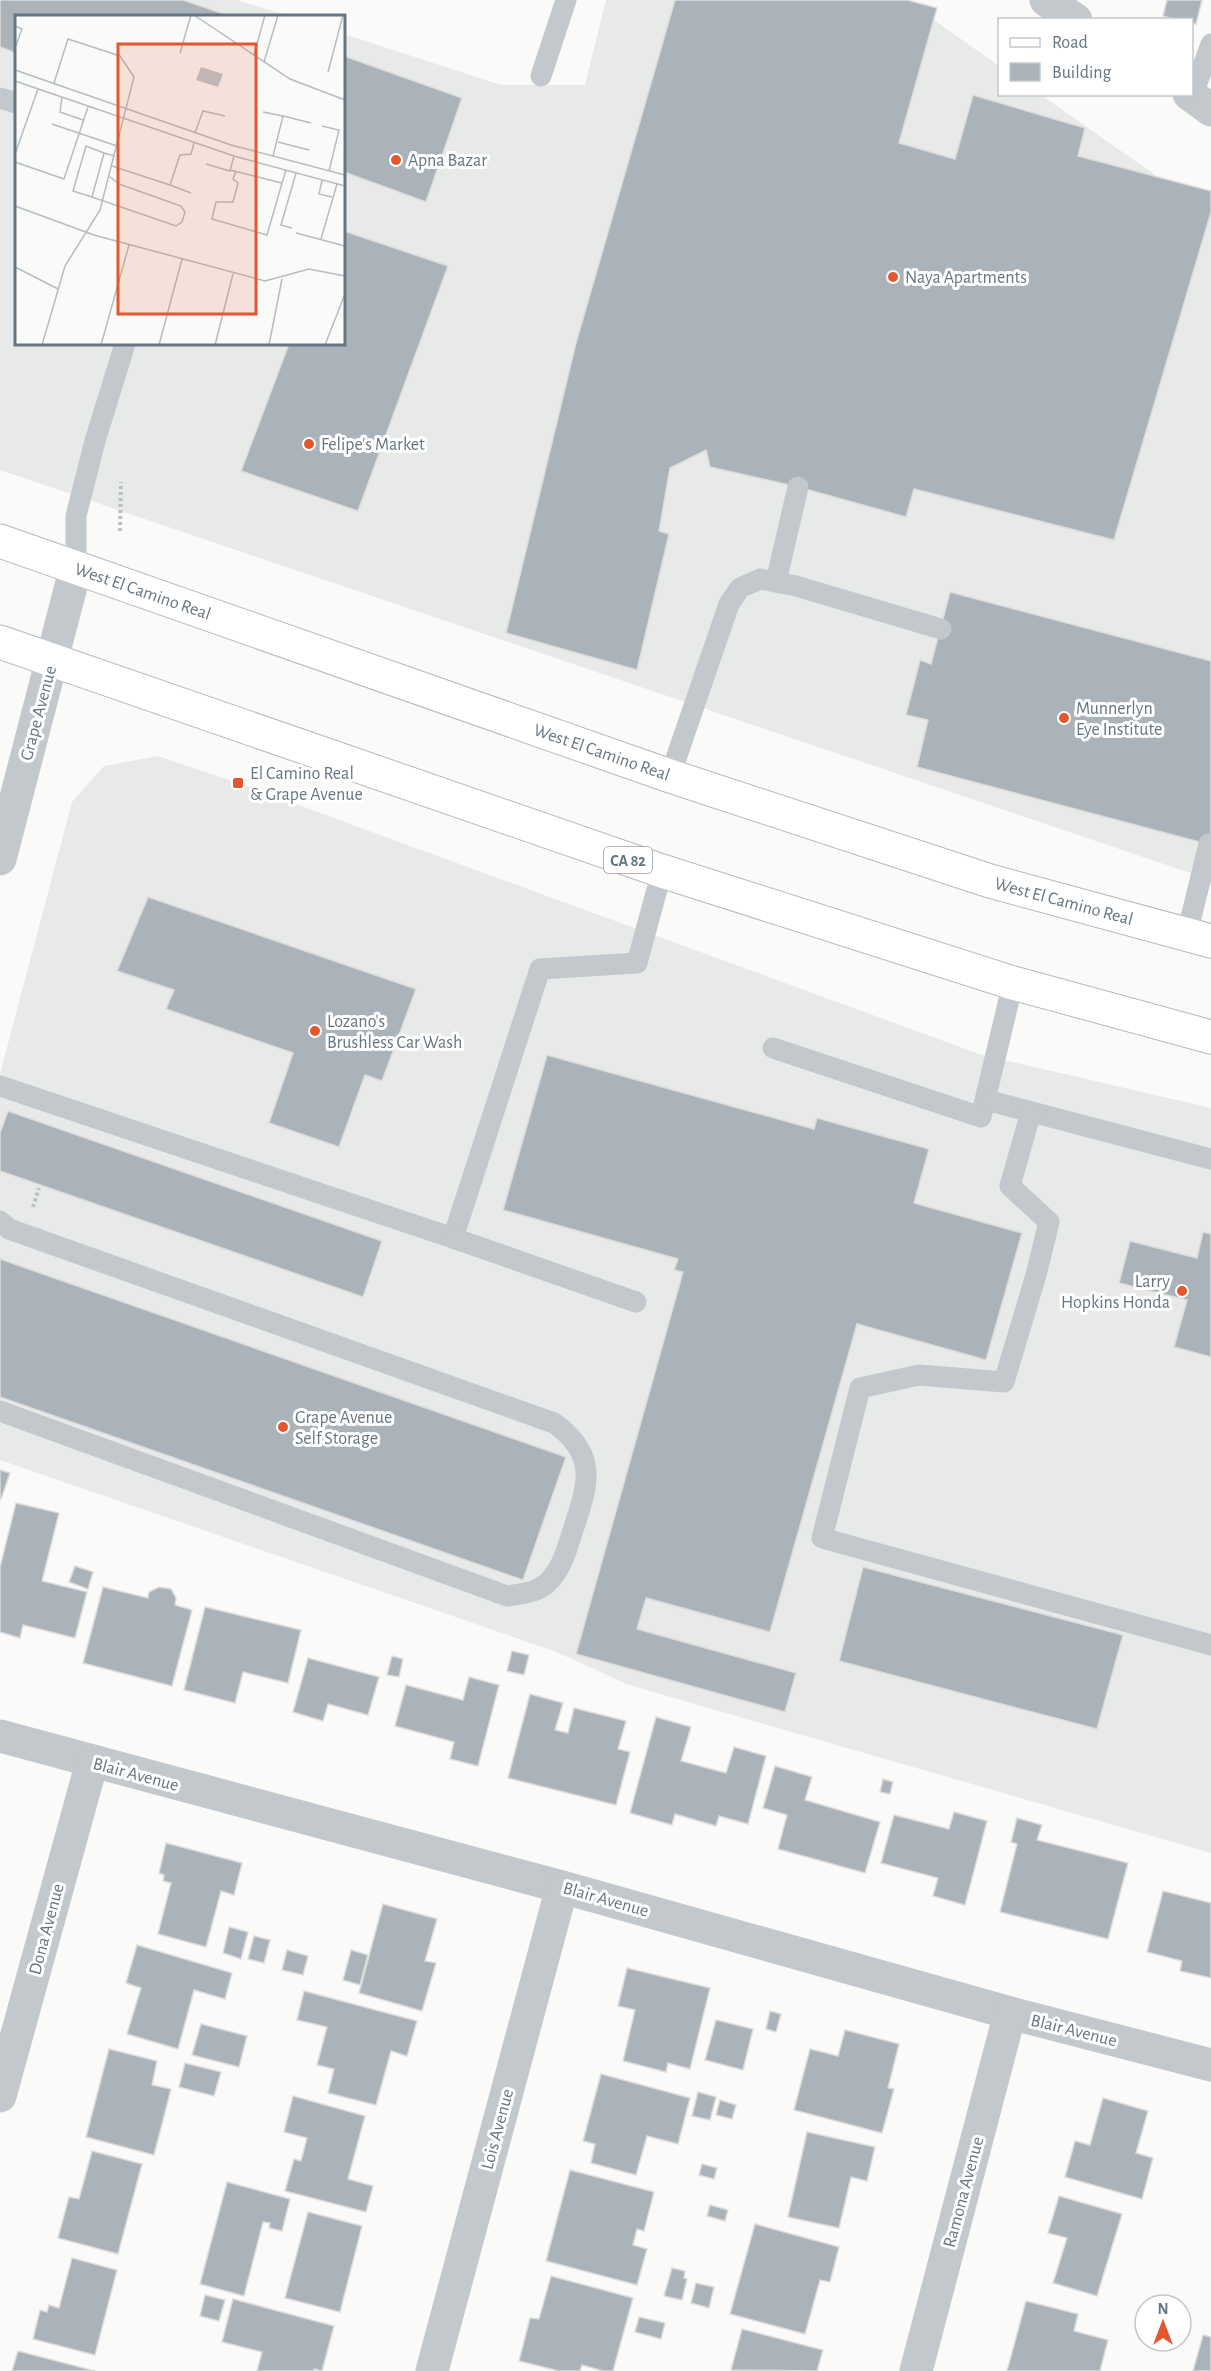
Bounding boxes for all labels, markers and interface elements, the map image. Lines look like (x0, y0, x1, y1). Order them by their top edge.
inset map (15, 15, 345, 345)
legend (998, 18, 1193, 96)
text: Road (1052, 34, 1088, 52)
text: Building (1052, 64, 1112, 82)
place label: Apna Bazar (408, 152, 487, 170)
marker: Apna Bazar (389, 153, 403, 167)
place label: Naya Apartments (905, 269, 1027, 287)
marker: Naya Apartments (886, 270, 900, 284)
place label: Felipe's Market (321, 436, 425, 454)
marker: Felipe's Market (302, 437, 316, 451)
street label: West El Camino Real (72, 560, 213, 624)
street label: Grape Avenue (18, 664, 60, 763)
place label: Munnerlyn Eye Institute (1076, 700, 1162, 739)
marker: Munnerlyn Eye Institute (1057, 711, 1071, 725)
street label: West El Camino Real (531, 721, 672, 785)
place label: El Camino Real & Grape Avenue (250, 765, 363, 804)
marker: El Camino Real & Grape Avenue (231, 776, 245, 790)
road number: CA 82 (604, 847, 652, 873)
street label: West El Camino Real (992, 875, 1135, 929)
place label: Lozano's Brushless Car Wash (327, 1013, 462, 1052)
marker: Lozano's Brushless Car Wash (308, 1024, 322, 1038)
place label: Larry Hopkins Honda (1061, 1273, 1170, 1312)
marker: Larry Hopkins Honda (1175, 1284, 1189, 1298)
place label: Grape Avenue Self Storage (295, 1409, 392, 1448)
marker: Grape Avenue Self Storage (276, 1420, 290, 1434)
street label: Blair Avenue (91, 1755, 181, 1795)
street label: Blair Avenue (561, 1879, 651, 1921)
street label: Dona Avenue (26, 1882, 68, 1977)
street label: Blair Avenue (1029, 2012, 1119, 2050)
street label: Lois Avenue (479, 2087, 517, 2171)
street label: Ramona Avenue (941, 2135, 987, 2250)
north arrow (1133, 2293, 1193, 2353)
text: N (1157, 2301, 1169, 2317)

